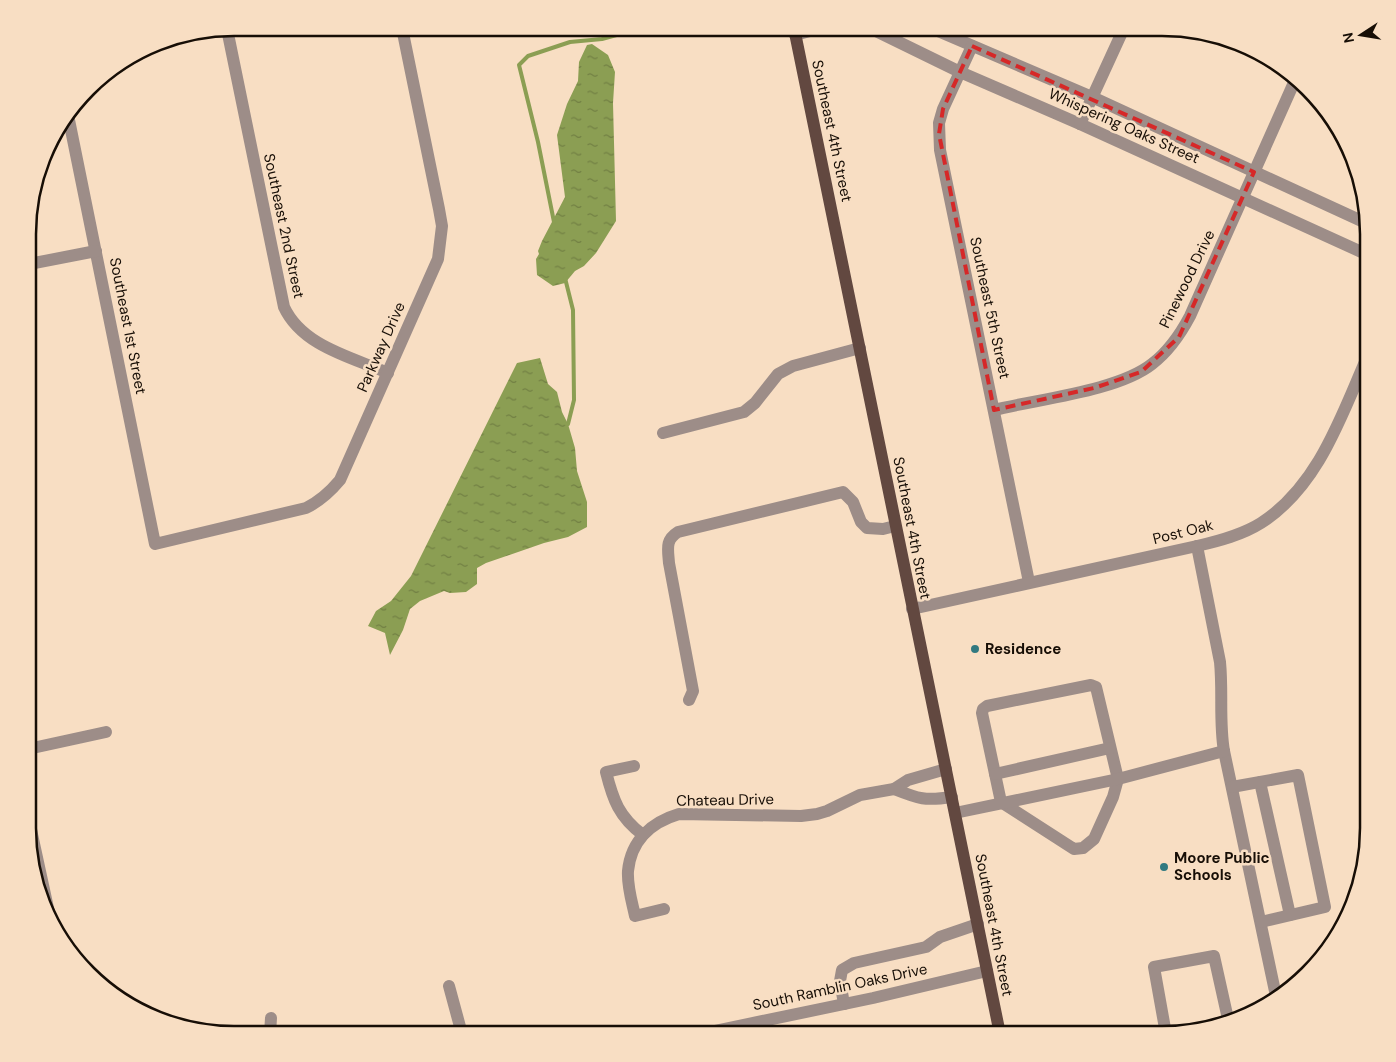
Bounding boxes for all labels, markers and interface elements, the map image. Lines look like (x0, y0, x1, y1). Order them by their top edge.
north arrow (1336, 10, 1386, 60)
text: N (1338, 31, 1358, 45)
street label: Southeast 4th Street (807, 58, 857, 204)
street label: Whispering Oaks Street (1045, 84, 1203, 168)
street label: Southeast 2nd Street (259, 152, 309, 300)
street label: Pinewood Drive (1155, 227, 1219, 331)
street label: Southeast 5th Street (965, 235, 1015, 381)
street label: Southeast 1st Street (105, 256, 151, 396)
street label: Parkway Drive (352, 299, 410, 395)
street label: Southeast 4th Street (888, 455, 936, 601)
street label: Post Oak (1151, 515, 1216, 549)
place label: Residence (985, 639, 1061, 659)
marker: Residence (969, 643, 981, 655)
street label: Chateau Drive (676, 789, 774, 811)
place label: Moore Public Schools (1174, 848, 1270, 885)
street label: Southeast 4th Street (970, 852, 1018, 998)
marker: Moore Public Schools (1158, 861, 1170, 873)
street label: South Ramblin Oaks Drive (751, 959, 929, 1015)

